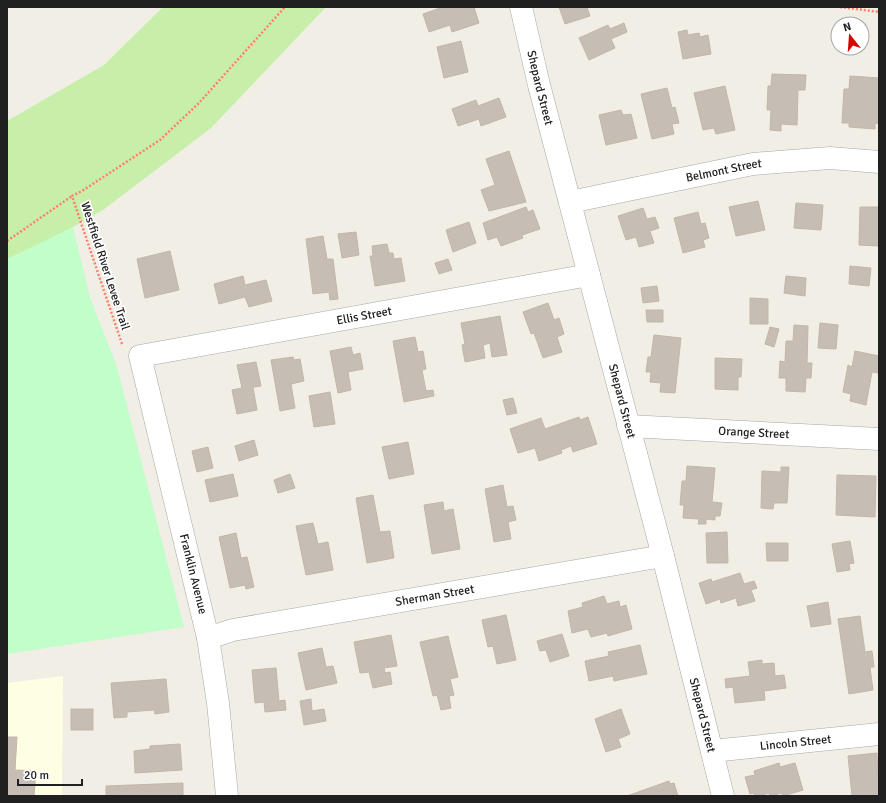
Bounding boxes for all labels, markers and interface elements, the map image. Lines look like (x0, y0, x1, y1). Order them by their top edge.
north arrow (830, 16, 870, 56)
text: N (842, 20, 853, 34)
street label: Shepard Street (524, 49, 557, 127)
street label: Belmont Street (684, 156, 762, 185)
street label: Westfield River Levee Trail (77, 200, 133, 332)
street label: Ellis Street (335, 303, 393, 328)
street label: Shepard Street (605, 362, 639, 440)
street label: Orange Street (718, 423, 790, 442)
street label: Franklin Avenue (176, 532, 210, 616)
street label: Sherman Street (394, 581, 475, 609)
street label: Shepard Street (686, 676, 719, 754)
street label: Lincoln Street (759, 731, 832, 754)
scale bar (18, 761, 82, 787)
text: 20 m (24, 768, 49, 783)

